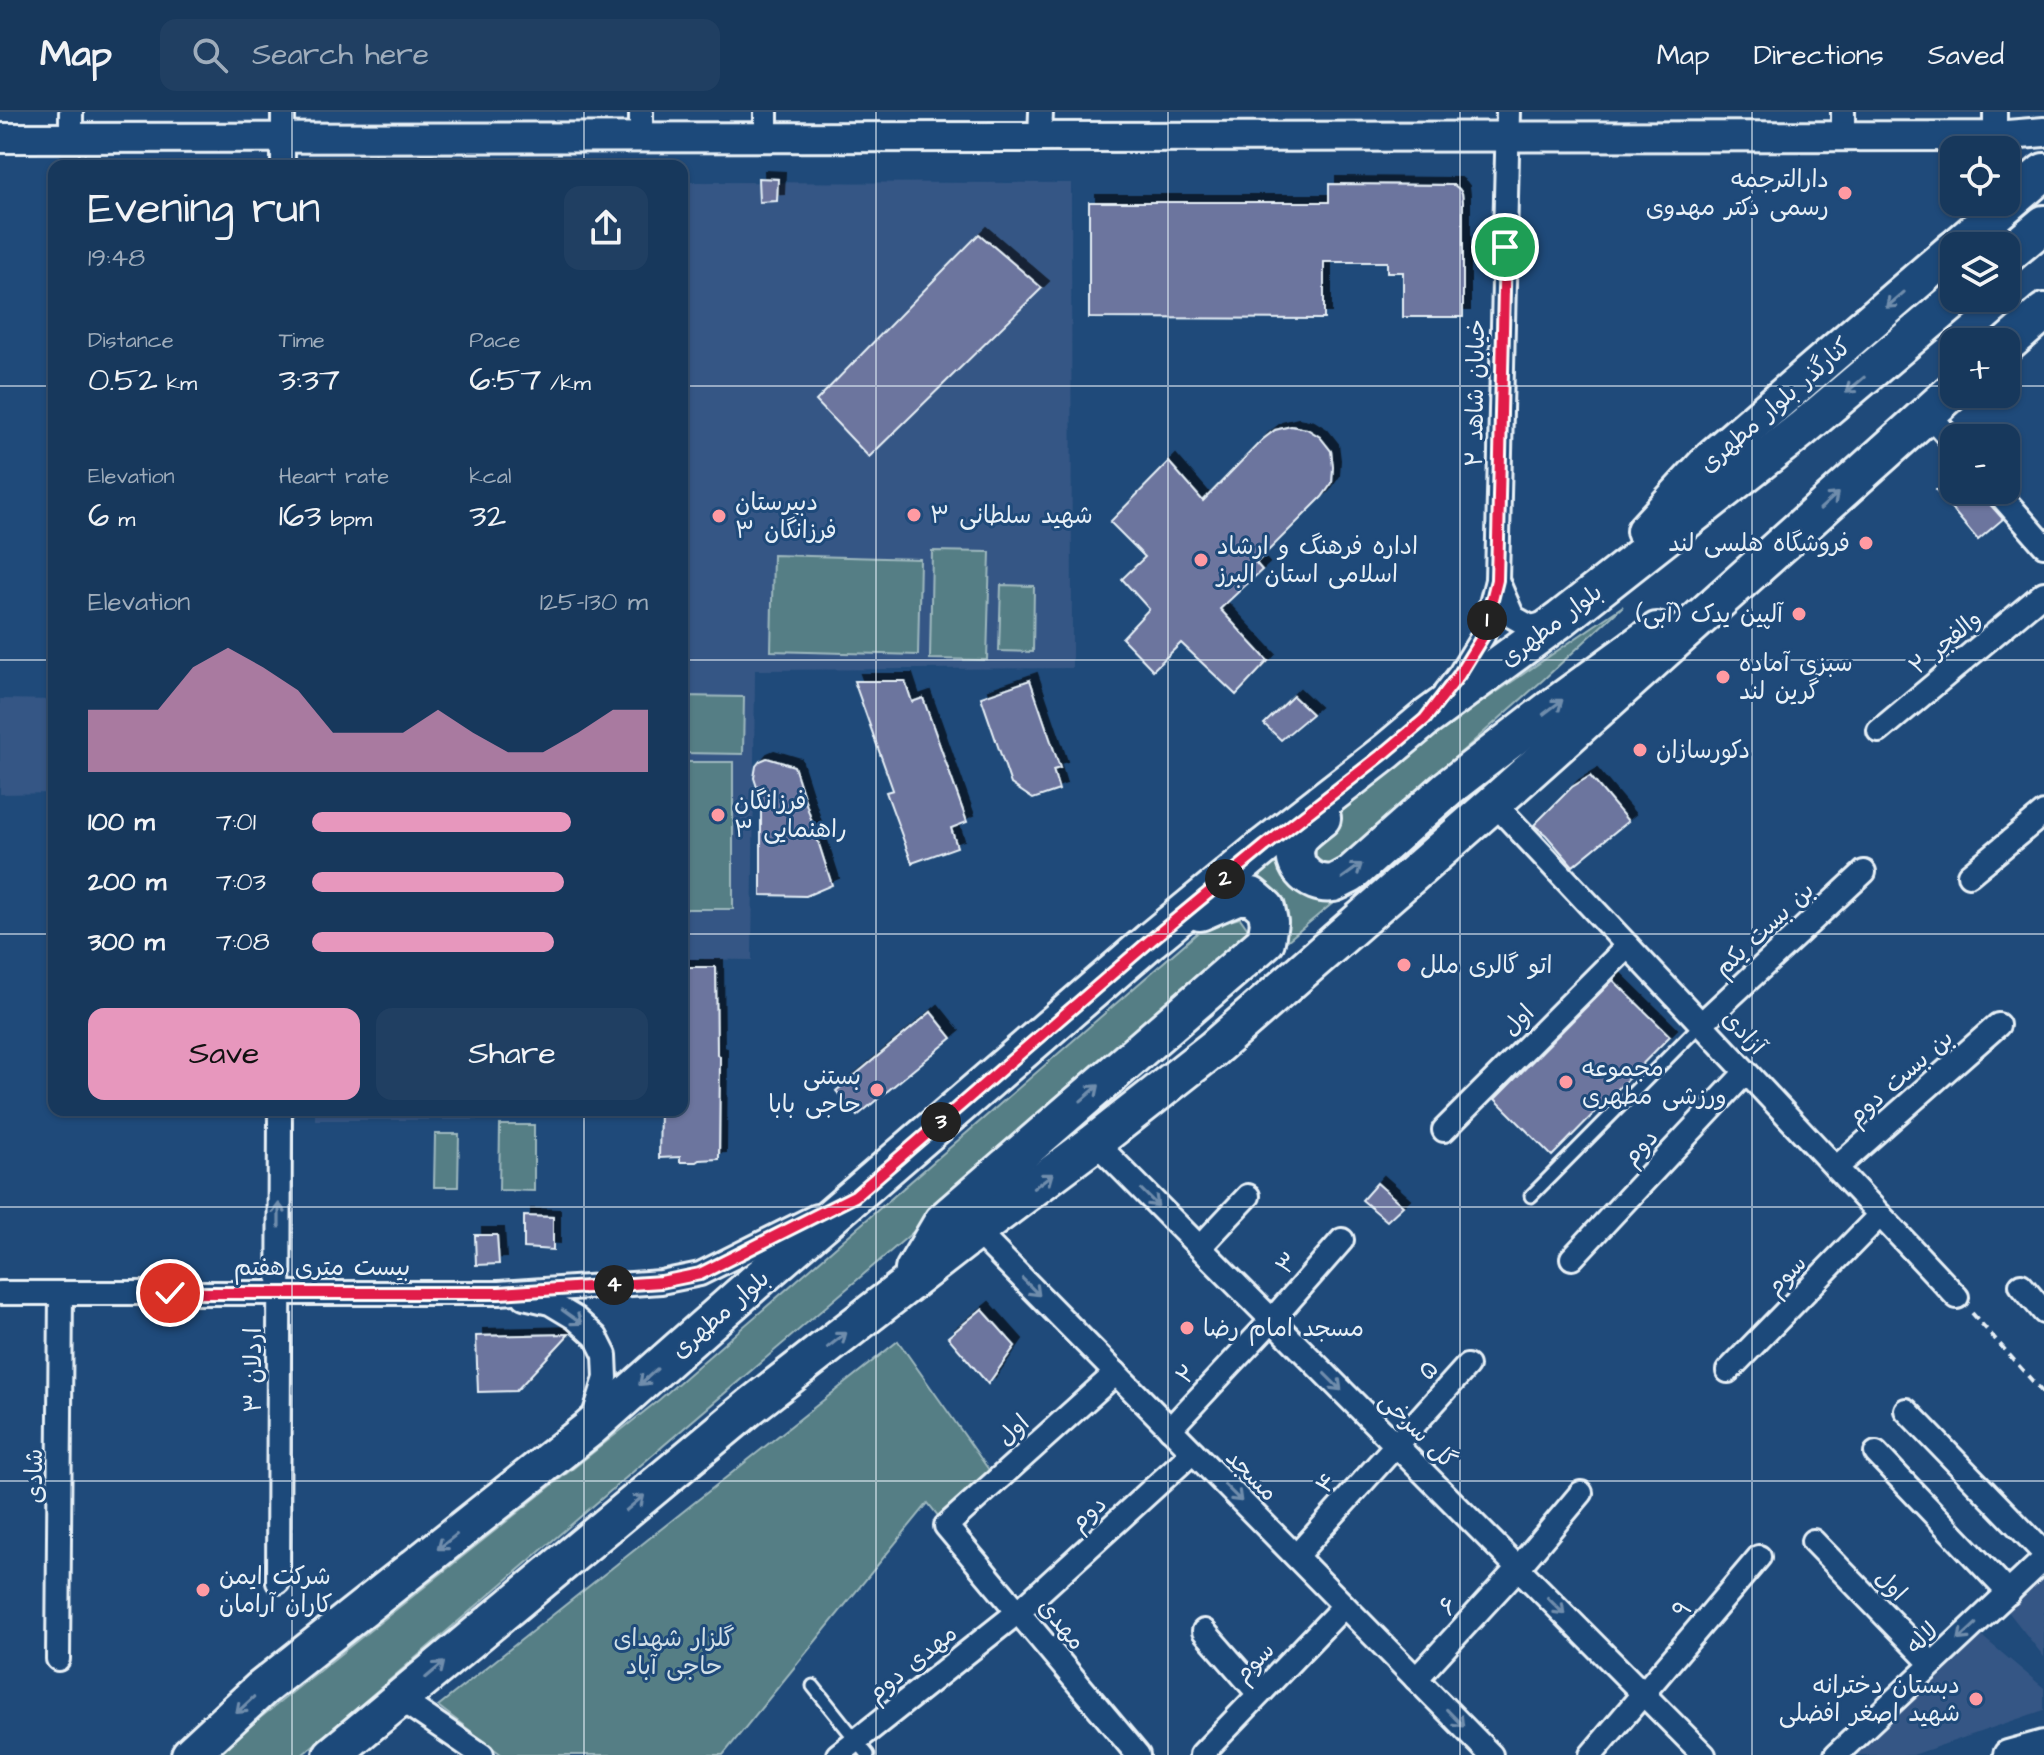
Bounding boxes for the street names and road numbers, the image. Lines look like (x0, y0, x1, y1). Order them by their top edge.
street label: خیابان شاهد ۲ (1458, 319, 1494, 467)
street label: کنارگذر بلوار مطهری (1692, 330, 1859, 481)
street label: بلوار مطهری (1493, 576, 1610, 676)
street label: والفجر ۲ (1902, 602, 1989, 683)
street label: بن بست یکم (1707, 874, 1822, 985)
street label: اول (1495, 997, 1542, 1044)
street label: آزادی (1714, 1003, 1774, 1064)
street label: بن بست دوم (1840, 1022, 1962, 1134)
street label: دوم (1615, 1122, 1667, 1174)
street label: ۳ (1268, 1245, 1307, 1282)
street label: سوم (1759, 1247, 1815, 1304)
street label: بیست متری هفتم (234, 1251, 410, 1285)
street label: بلوار مطهری (664, 1262, 777, 1367)
street label: اردلان ۳ (237, 1327, 271, 1413)
street label: ۵ (1411, 1353, 1447, 1388)
street label: ۲ (1169, 1357, 1205, 1392)
street label: گل سرخی (1371, 1384, 1464, 1477)
street label: اول (990, 1407, 1037, 1454)
street label: مسجد (1217, 1442, 1285, 1510)
street label: شادی (18, 1449, 52, 1503)
street label: ۴ (1308, 1466, 1345, 1502)
street label: دوم (1063, 1488, 1115, 1540)
street label: اول (1867, 1562, 1914, 1609)
street label: ۶ (1431, 1590, 1466, 1624)
street label: مهدی (1030, 1591, 1093, 1658)
street label: ۹ (1665, 1593, 1701, 1626)
street label: لاله (1899, 1615, 1947, 1663)
street label: مهدی دوم (860, 1617, 965, 1711)
street label: سوم (1227, 1634, 1283, 1691)

